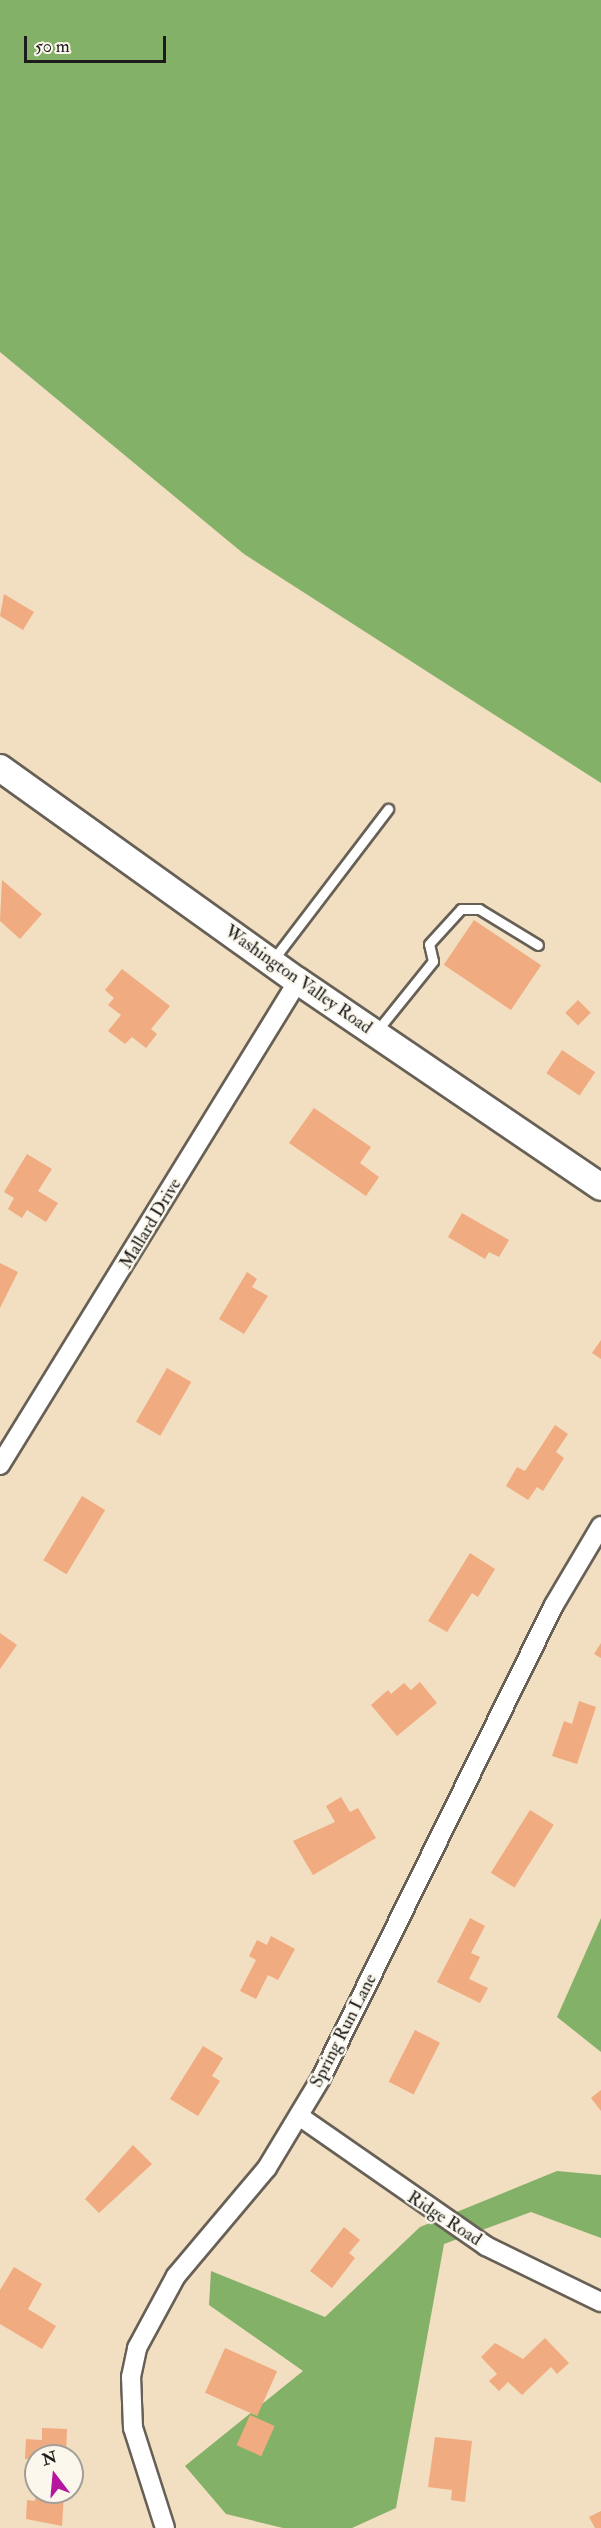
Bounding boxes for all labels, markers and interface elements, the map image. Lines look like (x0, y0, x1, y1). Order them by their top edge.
scale bar (27, 24, 170, 62)
text: 50 m (35, 35, 70, 58)
street label: Washington Valley Road (220, 921, 376, 1039)
street label: Mallard Drive (116, 1175, 186, 1273)
street label: Spring Run Lane (306, 1970, 382, 2092)
street label: Ridge Road (403, 2187, 485, 2251)
north arrow (24, 2444, 84, 2504)
text: N (40, 2447, 59, 2470)

